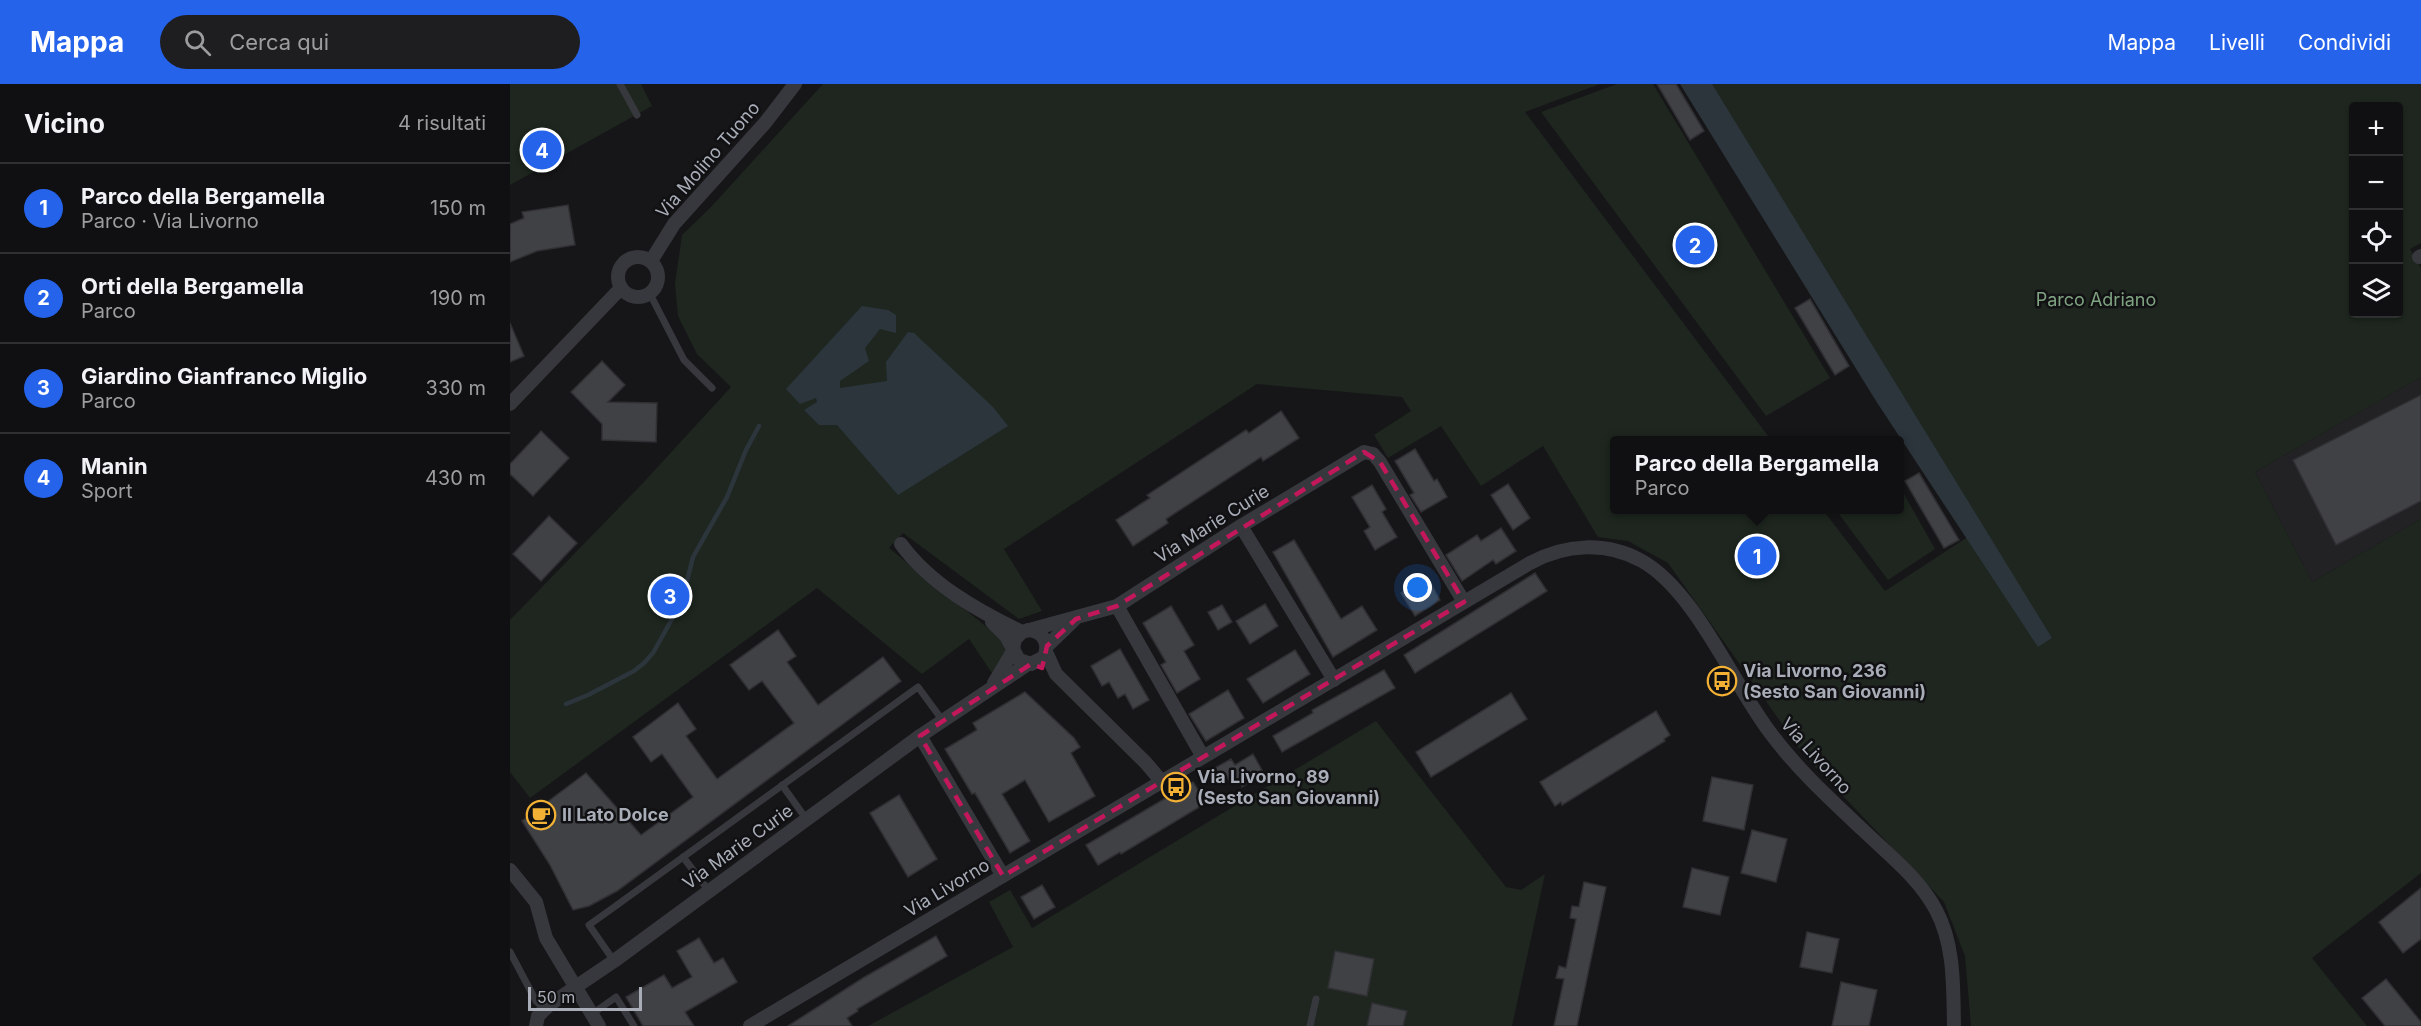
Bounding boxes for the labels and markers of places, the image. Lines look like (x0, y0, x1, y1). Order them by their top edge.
pin: 4 (522, 128, 561, 172)
pin: 2 (1676, 222, 1714, 268)
pin: 1 (1738, 534, 1776, 578)
pin: 3 (650, 574, 690, 618)
place label: Via Livorno, 236 (Sesto San Giovanni) (1743, 660, 1926, 702)
bus stop icon: Via Livorno, 236 (Sesto San Giovanni) (1706, 665, 1738, 697)
place label: Via Livorno, 89 (Sesto San Giovanni) (1197, 766, 1380, 808)
bus stop icon: Via Livorno, 89 (Sesto San Giovanni) (1160, 771, 1192, 803)
cafe icon: Il Lato Dolce (525, 799, 557, 831)
place label: Il Lato Dolce (562, 804, 669, 825)

